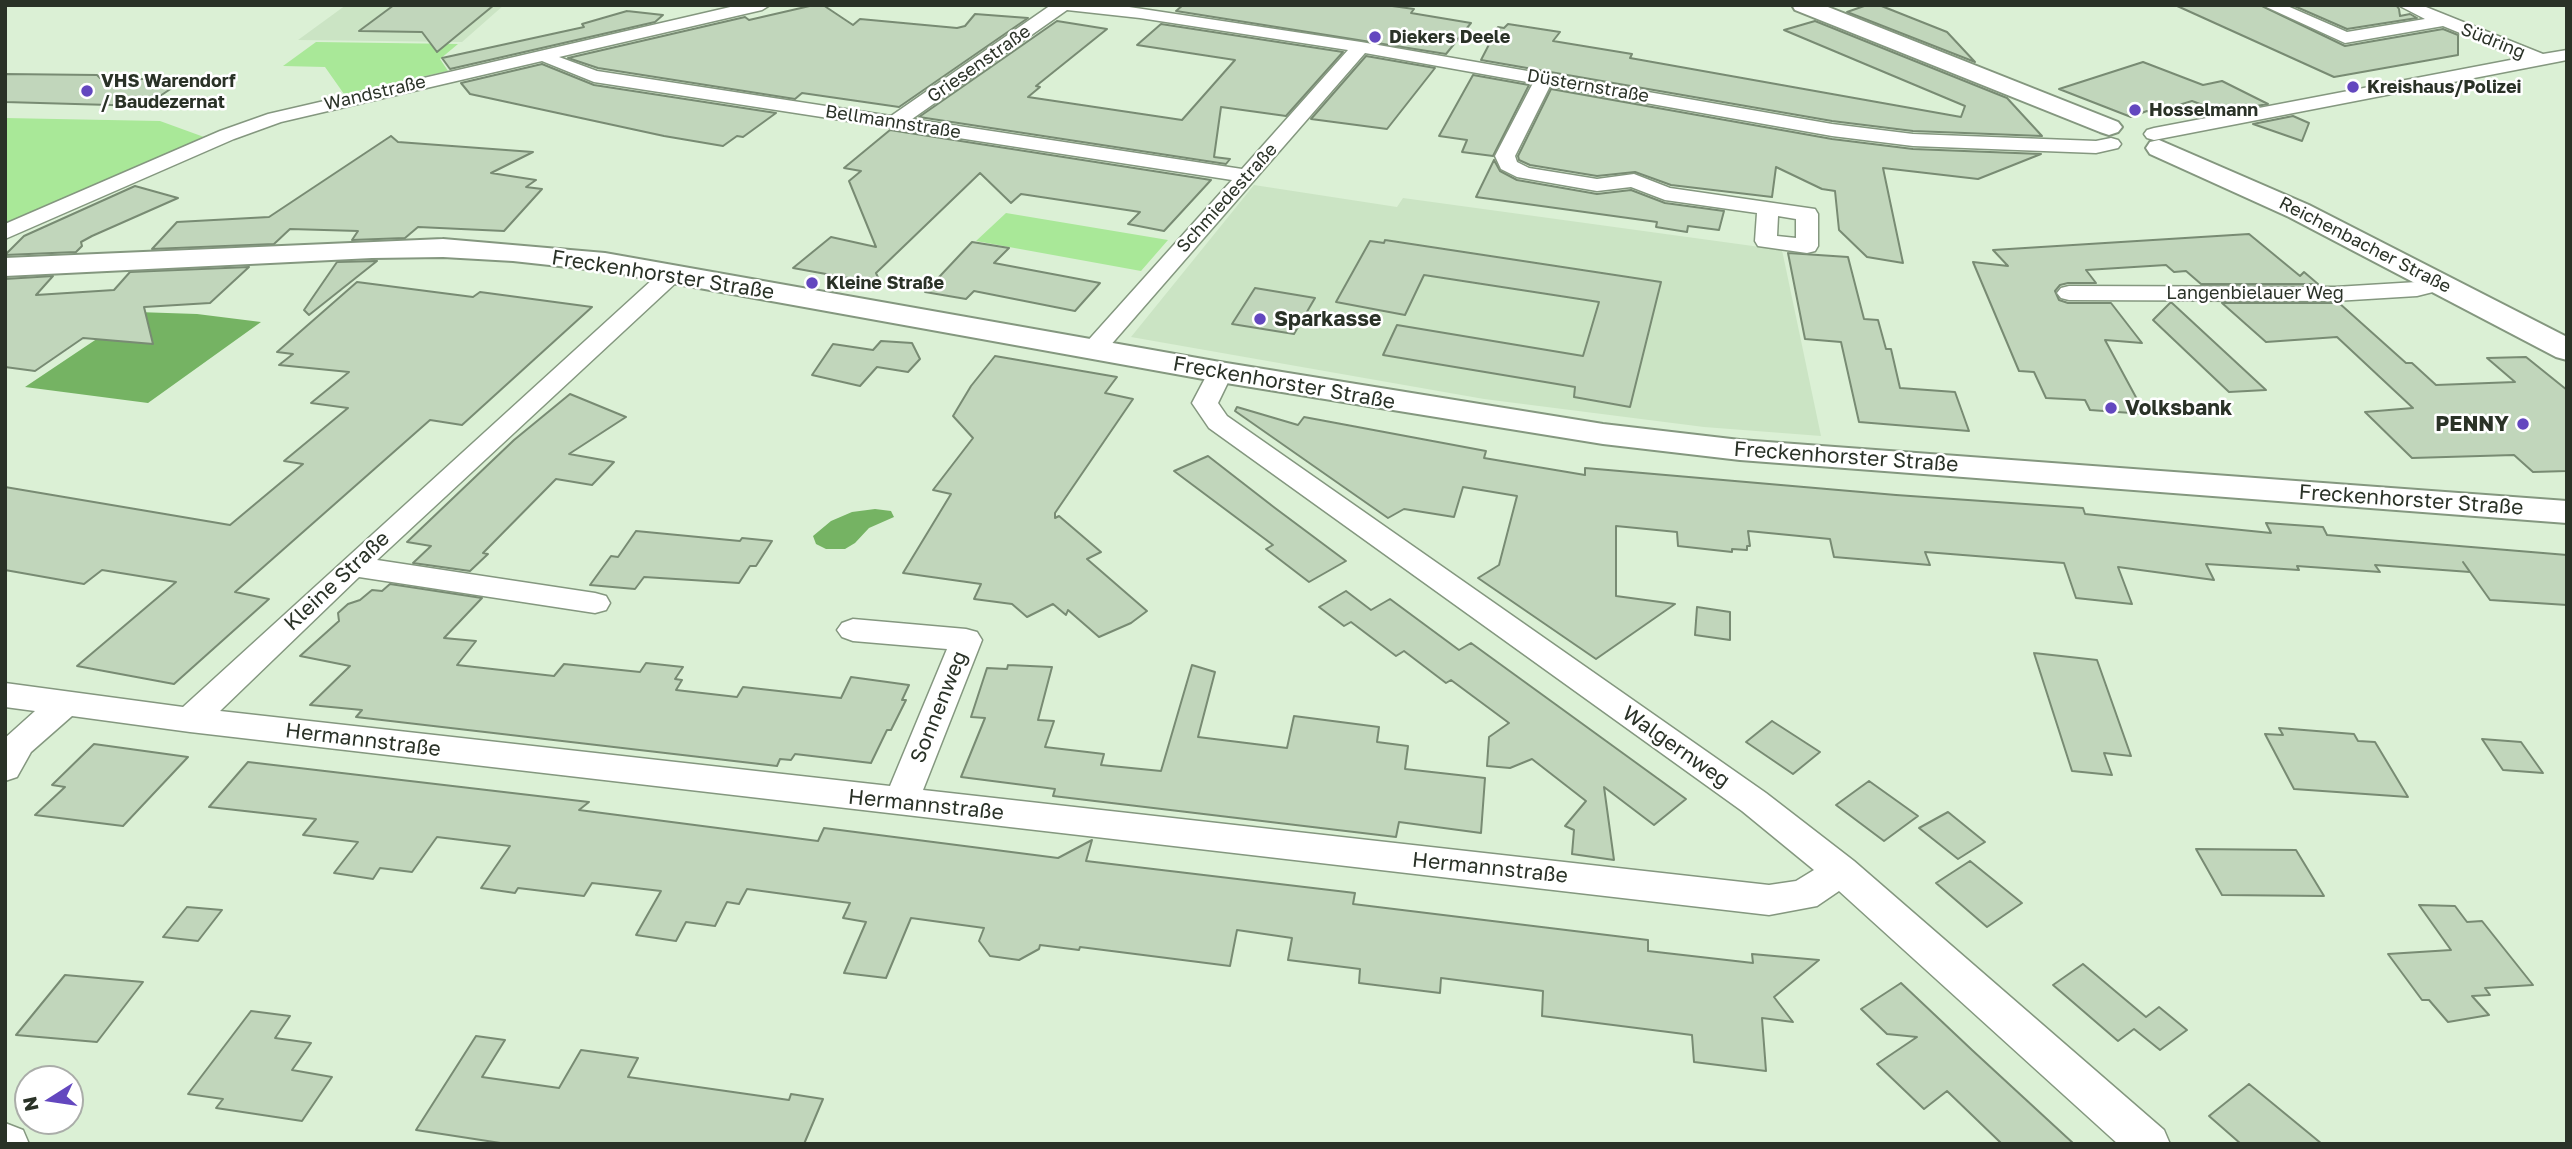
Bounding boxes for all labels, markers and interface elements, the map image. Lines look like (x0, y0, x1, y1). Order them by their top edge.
street label: Südring (2458, 18, 2528, 64)
street label: Griesenstraße (923, 21, 1035, 107)
place label: Diekers Deele (1389, 26, 1510, 48)
marker: Diekers Deele (1367, 29, 1383, 45)
street label: Düsternstraße (1525, 65, 1651, 107)
place label: VHS Warendorf / Baudezernat (101, 70, 236, 112)
street label: Wandstraße (322, 71, 428, 115)
place label: Kreishaus/Polizei (2367, 76, 2521, 98)
marker: Kreishaus/Polizei (2345, 79, 2361, 95)
marker: VHS Warendorf / Baudezernat (79, 83, 95, 99)
place label: Hosselmann (2149, 99, 2258, 121)
street label: Bellmannstraße (824, 101, 962, 143)
marker: Hosselmann (2127, 102, 2143, 118)
street label: Schmiedestraße (1172, 139, 1282, 257)
street label: Reichenbacher Straße (2275, 192, 2455, 298)
street label: Freckenhorster Straße (550, 245, 776, 305)
place label: Kleine Straße (826, 272, 944, 294)
marker: Kleine Straße (804, 275, 820, 291)
street label: Langenbielauer Weg (2166, 282, 2344, 304)
place label: Sparkasse (1274, 306, 1381, 332)
marker: Sparkasse (1252, 311, 1268, 327)
street label: Freckenhorster Straße (1171, 351, 1397, 415)
place label: Volksbank (2125, 395, 2232, 421)
marker: Volksbank (2103, 400, 2119, 416)
place label: PENNY (2435, 411, 2509, 437)
marker: PENNY (2515, 416, 2531, 432)
street label: Freckenhorster Straße (1733, 437, 1959, 477)
street label: Freckenhorster Straße (2298, 480, 2524, 520)
street label: Kleine Straße (279, 526, 395, 636)
street label: Sonnenweg (905, 647, 973, 767)
street label: Walgernweg (1617, 701, 1735, 793)
street label: Hermannstraße (284, 718, 442, 762)
street label: Hermannstraße (847, 784, 1005, 826)
street label: Hermannstraße (1411, 847, 1569, 889)
north arrow (14, 1065, 84, 1135)
text: N (17, 1095, 43, 1114)

